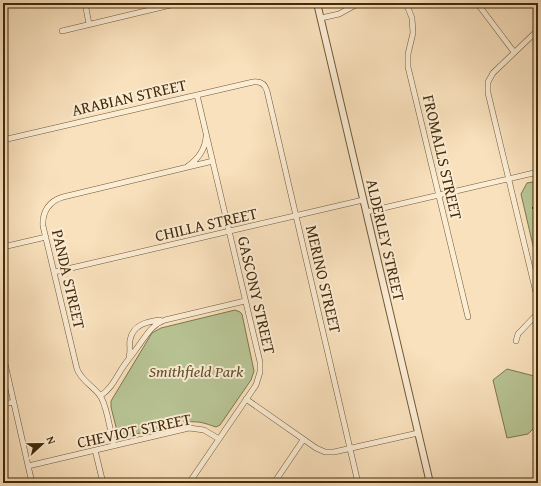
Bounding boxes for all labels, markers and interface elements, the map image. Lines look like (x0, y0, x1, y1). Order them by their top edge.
street label: ARABIAN STREET (69, 72, 189, 122)
street label: FROMALLS STREET (417, 92, 469, 222)
street label: ALDERLEY STREET (360, 177, 412, 303)
street label: CHILLA STREET (153, 201, 259, 247)
street label: MERINO STREET (300, 223, 348, 335)
street label: PANDA STREET (46, 227, 92, 331)
street label: GASCONY STREET (232, 234, 282, 356)
park label: Smithfield Park (149, 359, 244, 383)
street label: CHEVIOT STREET (75, 406, 193, 454)
north arrow (22, 424, 62, 464)
text: N (42, 434, 60, 447)

